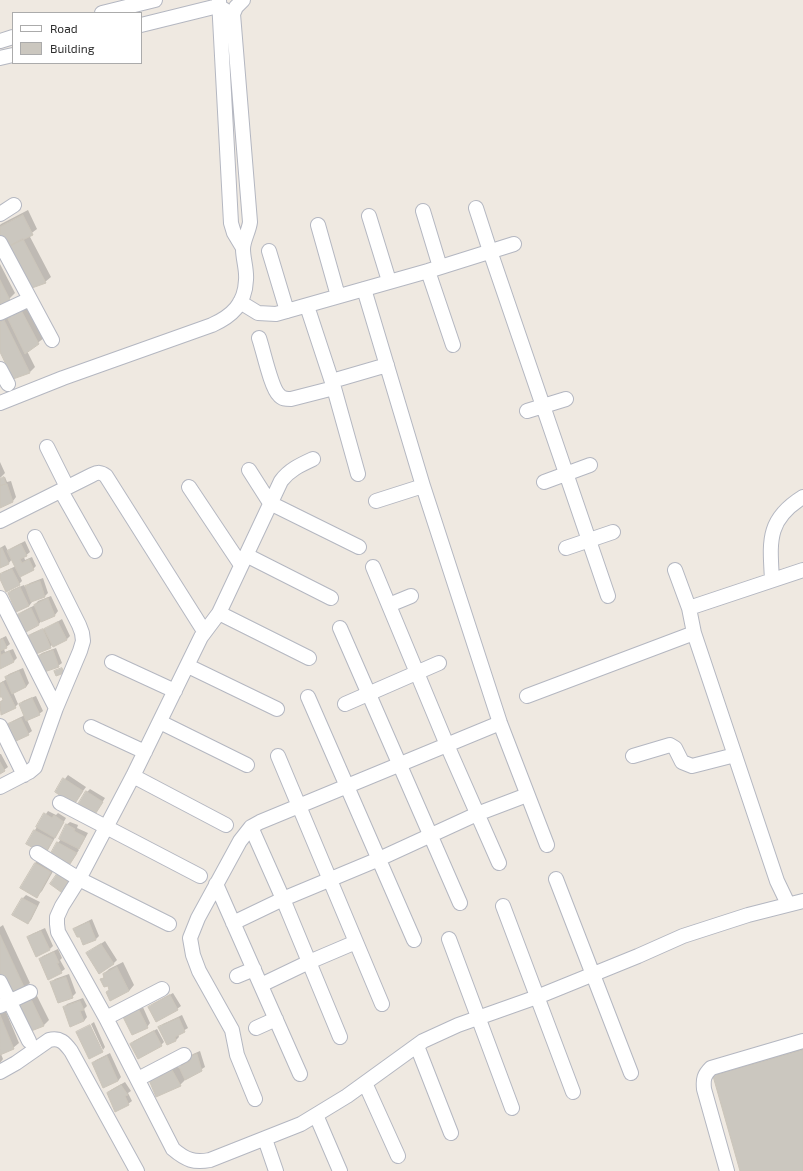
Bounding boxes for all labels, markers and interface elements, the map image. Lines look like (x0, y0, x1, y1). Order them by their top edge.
legend (12, 12, 142, 64)
text: Road (50, 21, 78, 35)
text: Building (50, 41, 94, 55)

